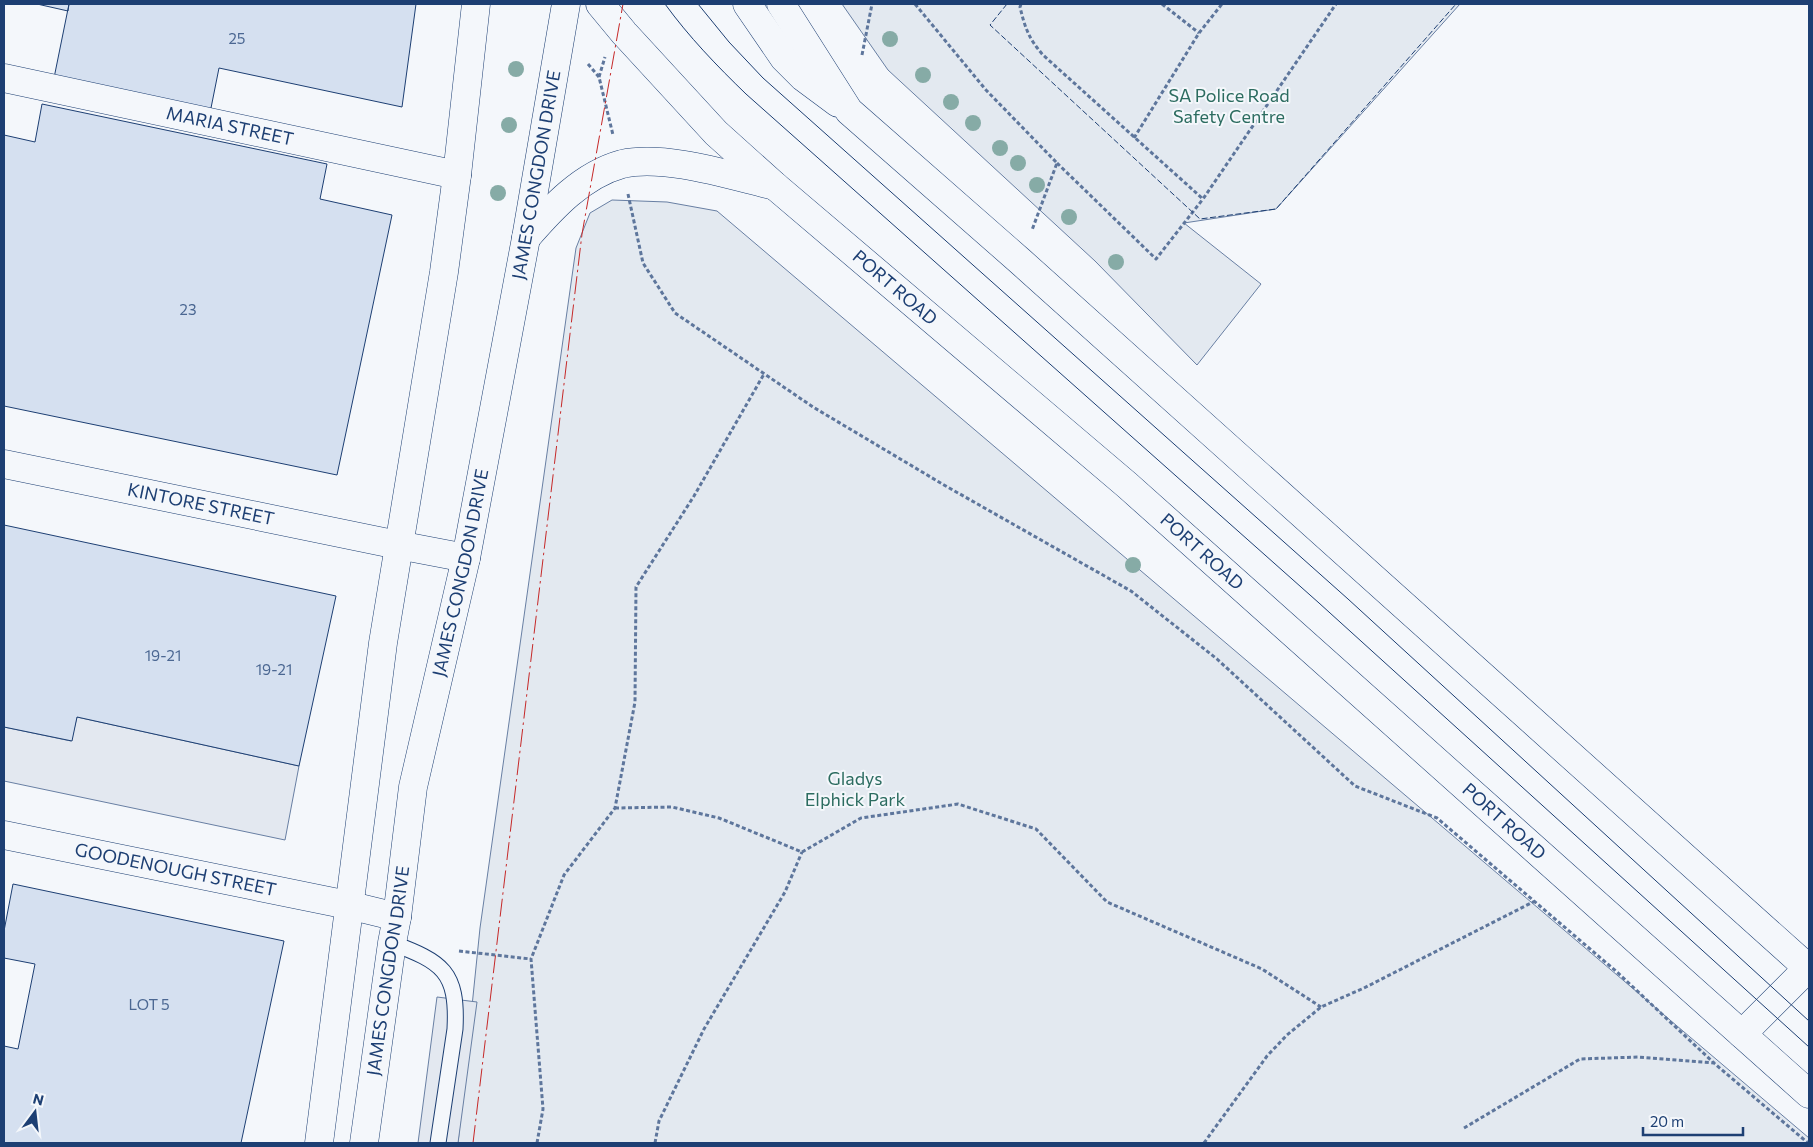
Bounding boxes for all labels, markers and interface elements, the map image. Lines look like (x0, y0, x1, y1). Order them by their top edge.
house number: 25 (229, 29, 245, 47)
street label: JAMES CONGDON DRIVE (506, 68, 564, 281)
park label: SA Police Road Safety Centre (1168, 84, 1290, 127)
street label: MARIA STREET (164, 101, 296, 150)
street label: PORT ROAD (849, 245, 942, 329)
house number: 23 (180, 300, 196, 318)
street label: JAMES CONGDON DRIVE (427, 467, 493, 679)
street label: KINTORE STREET (126, 478, 276, 529)
street label: PORT ROAD (1156, 508, 1249, 594)
house number: 19-21 (145, 646, 181, 664)
house number: 19-21 (256, 660, 292, 678)
park label: Gladys Elphick Park (805, 767, 906, 810)
street label: PORT ROAD (1458, 778, 1551, 864)
street label: GOODENOUGH STREET (73, 838, 278, 900)
street label: JAMES CONGDON DRIVE (362, 864, 413, 1077)
house number: LOT 5 (128, 995, 170, 1013)
north arrow (10, 1087, 60, 1137)
text: N (31, 1089, 46, 1109)
scale bar (1643, 1104, 1743, 1136)
text: 20 m (1650, 1112, 1684, 1130)

